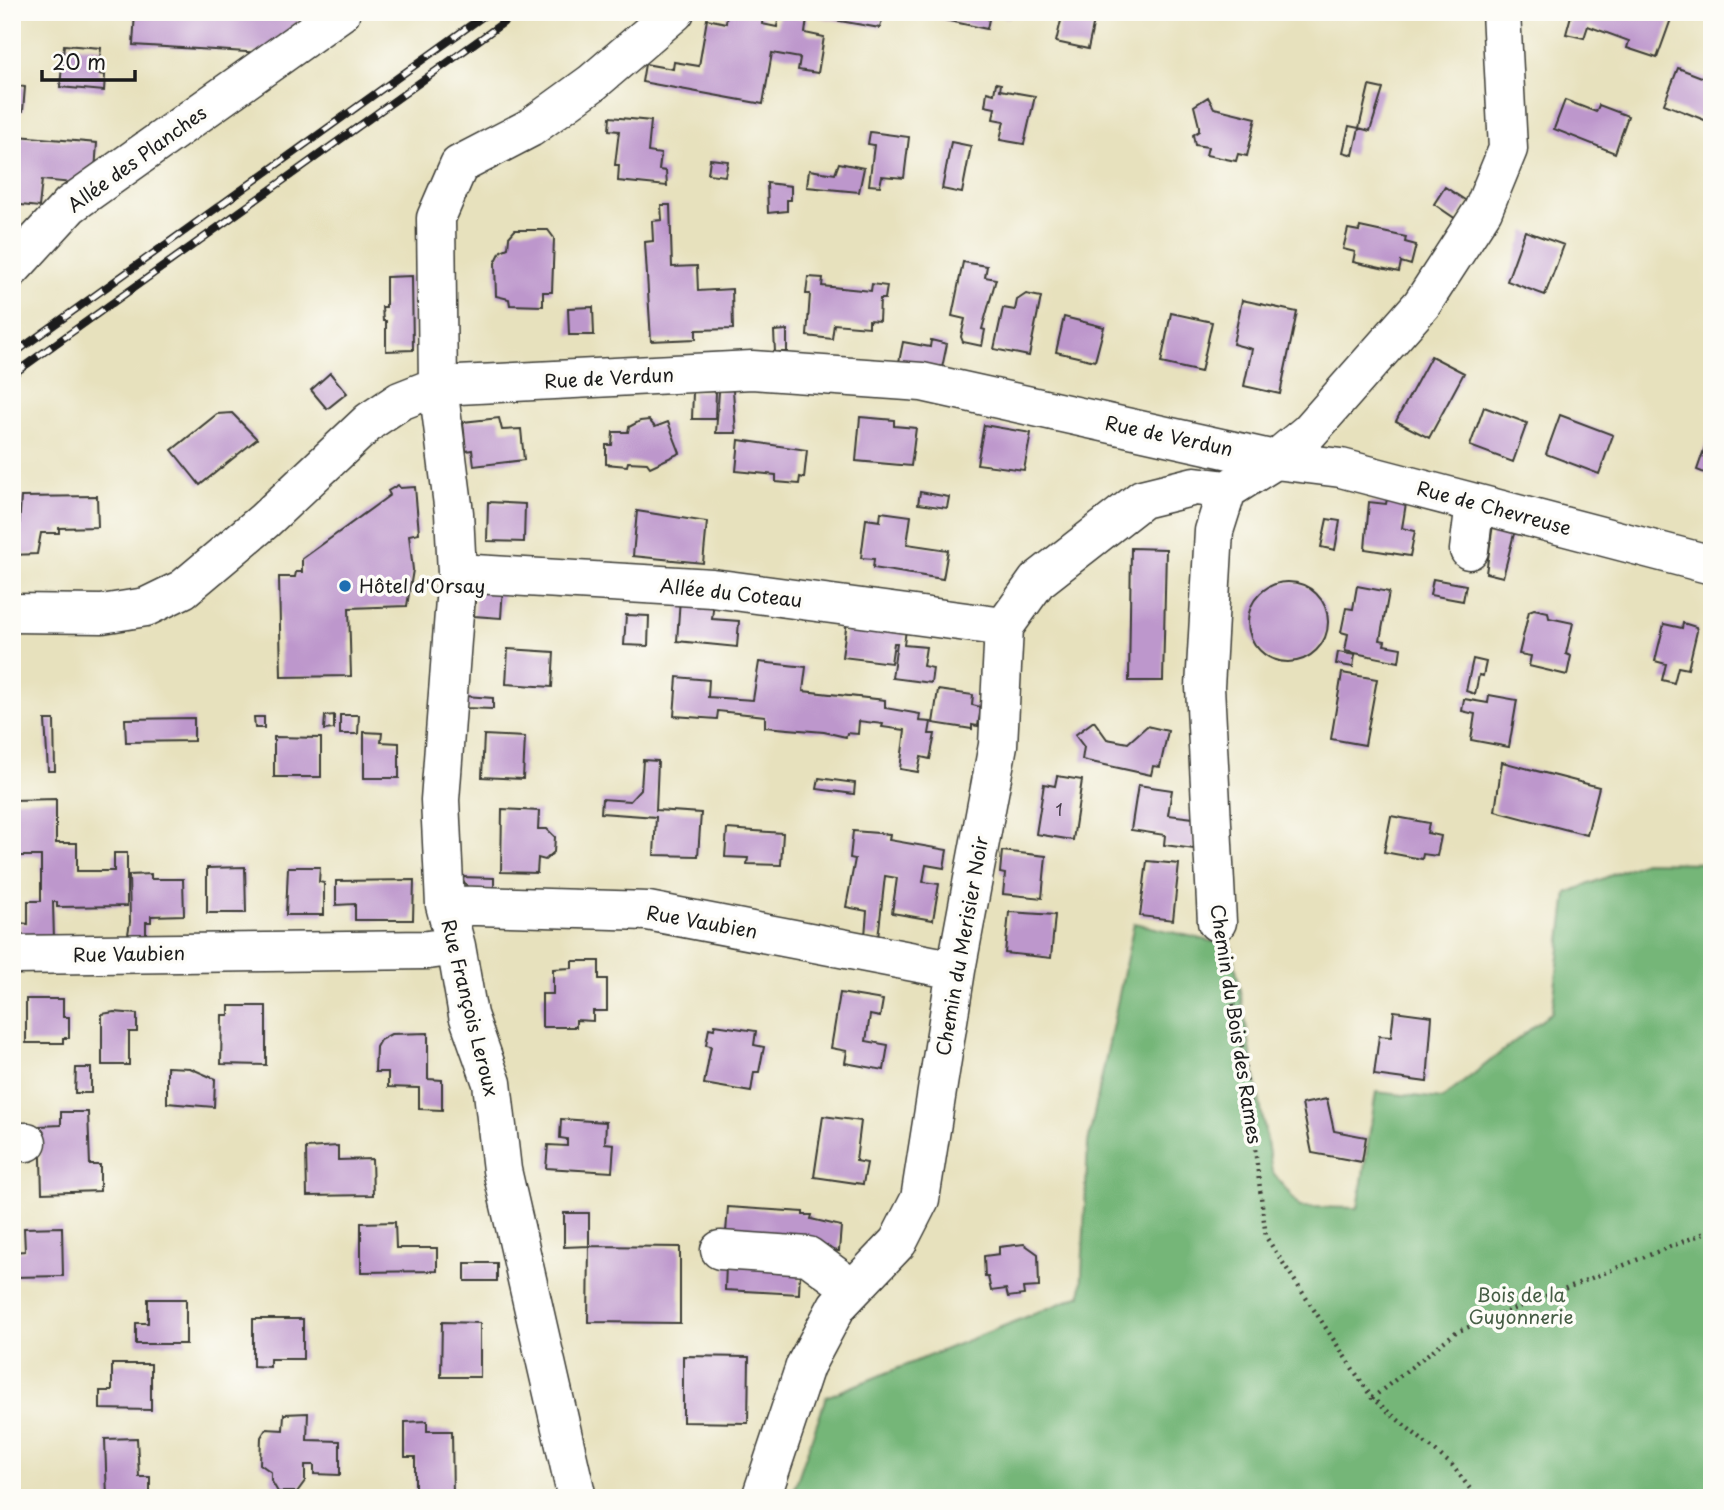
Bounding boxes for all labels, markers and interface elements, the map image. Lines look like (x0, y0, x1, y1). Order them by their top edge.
scale bar (42, 38, 135, 82)
text: 20 m (52, 45, 106, 77)
street label: Allée des Planches (61, 98, 212, 218)
street label: Rue de Verdun (543, 360, 675, 394)
street label: Rue de Verdun (1103, 408, 1236, 462)
street label: Rue de Chevreuse (1414, 473, 1575, 541)
place label: Hôtel d'Orsay (359, 571, 485, 599)
street label: Allée du Coteau (658, 571, 804, 613)
marker: Hôtel d'Orsay (337, 578, 353, 594)
house number: 1 (1055, 797, 1063, 821)
street label: Chemin du Merisier Noir (928, 833, 994, 1058)
street label: Rue Vaubien (645, 897, 760, 945)
street label: Chemin du Bois des Rames (1204, 902, 1270, 1146)
street label: Rue François Leroux (435, 916, 507, 1099)
street label: Rue Vaubien (73, 938, 185, 968)
park label: Bois de la Guyonnerie (1468, 1280, 1574, 1330)

